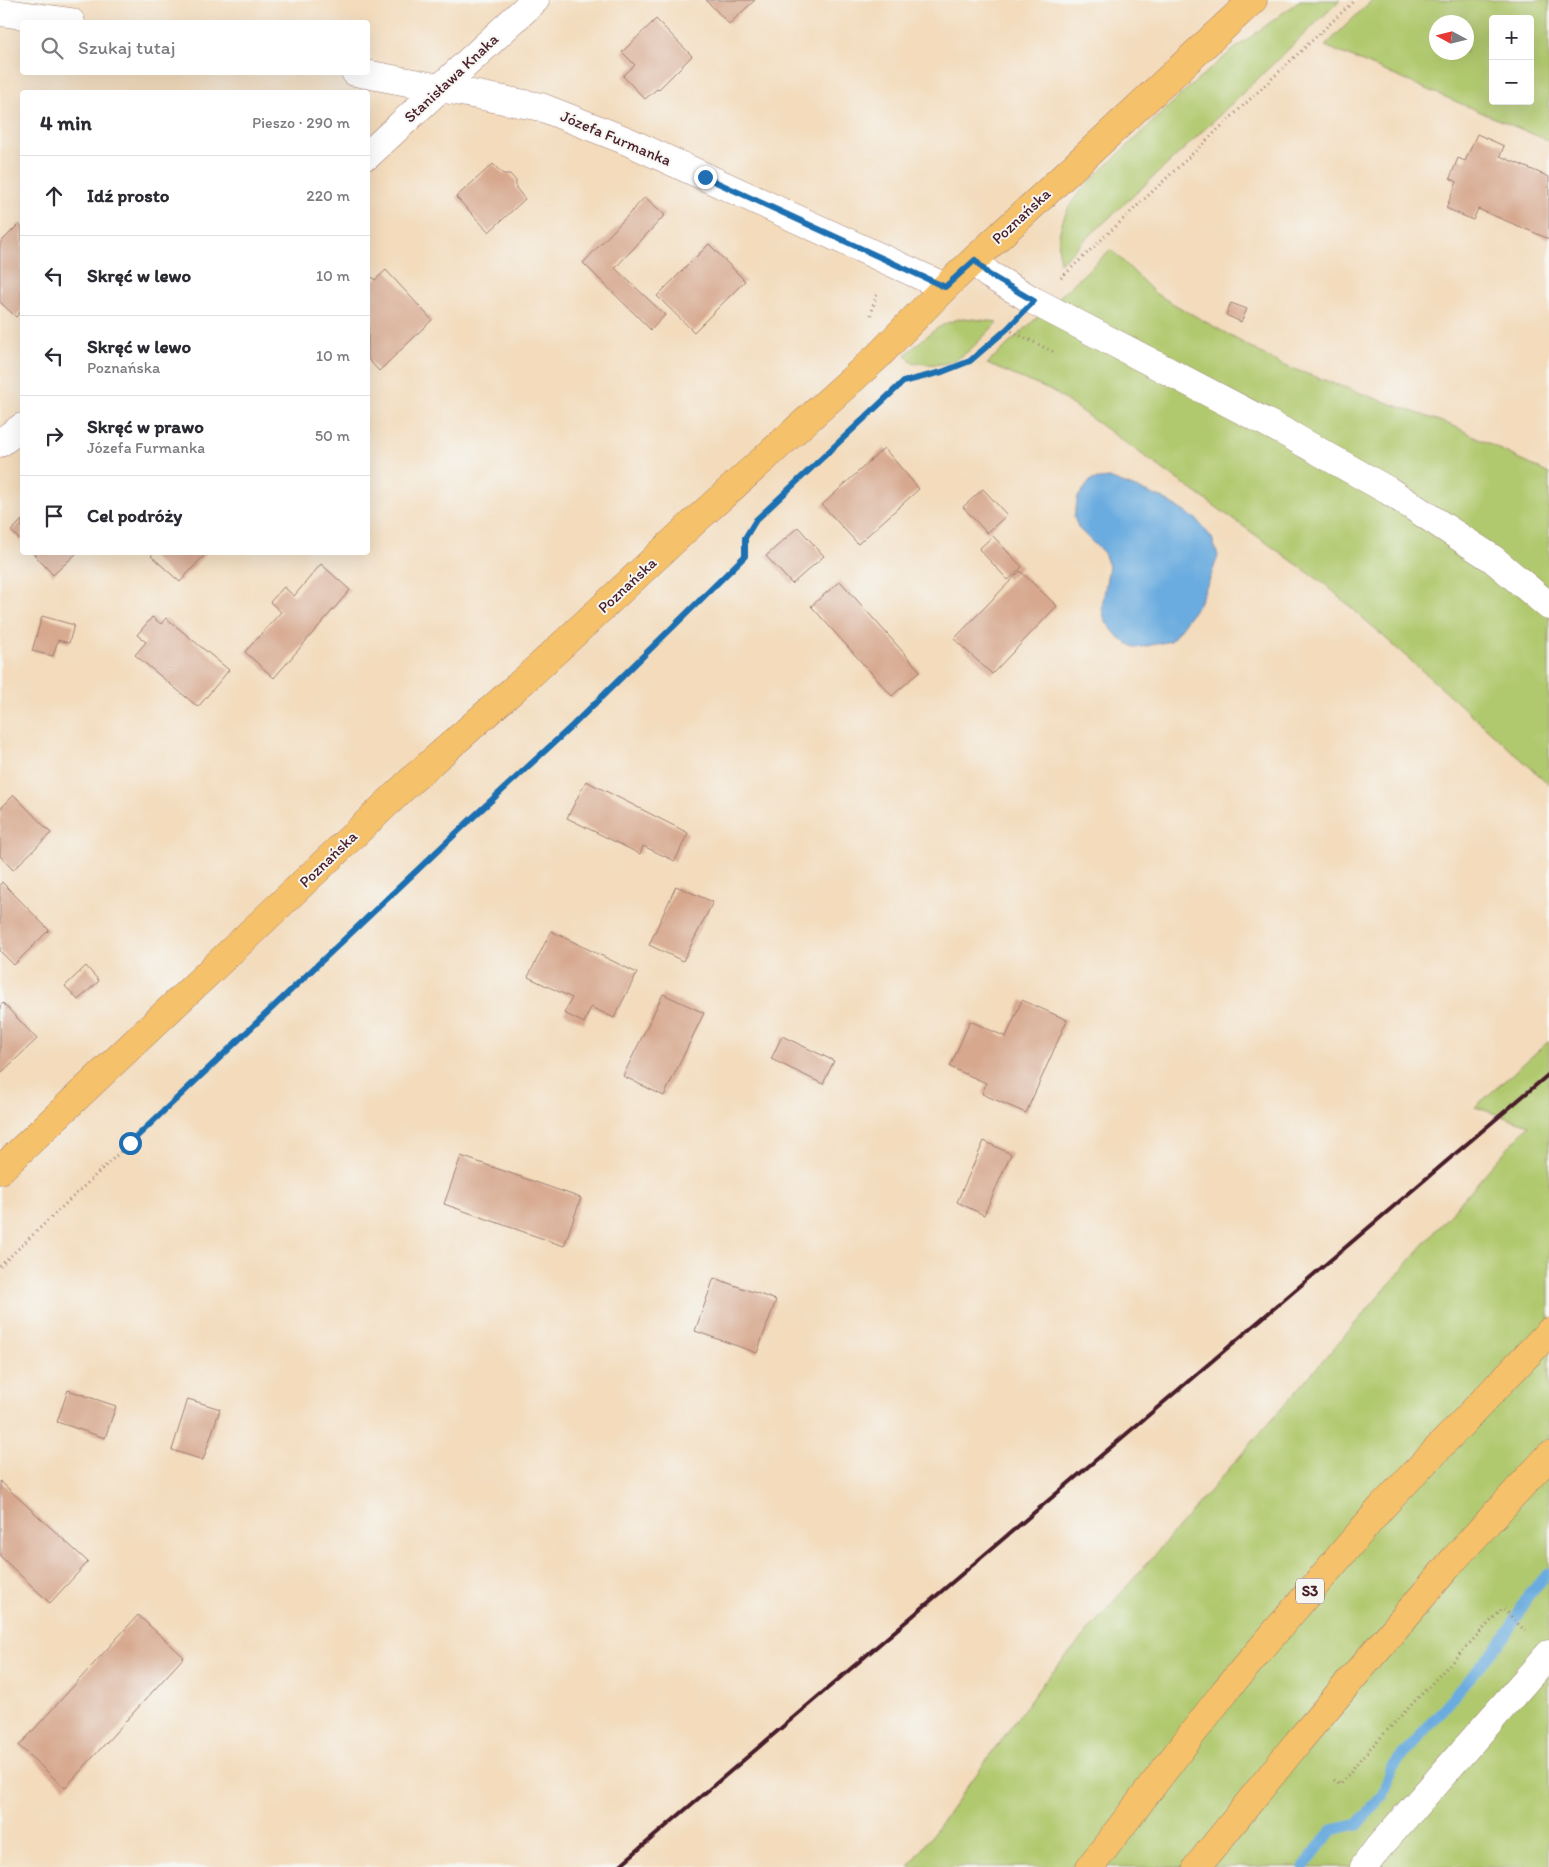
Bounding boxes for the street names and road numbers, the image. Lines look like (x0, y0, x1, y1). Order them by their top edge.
street label: Stanisława Knaka (400, 29, 503, 127)
street label: Józefa Furmanka (558, 106, 674, 170)
street label: Poznańska (988, 184, 1055, 248)
street label: Poznańska (594, 553, 661, 617)
street label: Poznańska (295, 826, 361, 891)
road number: S3 (1296, 1578, 1324, 1604)

